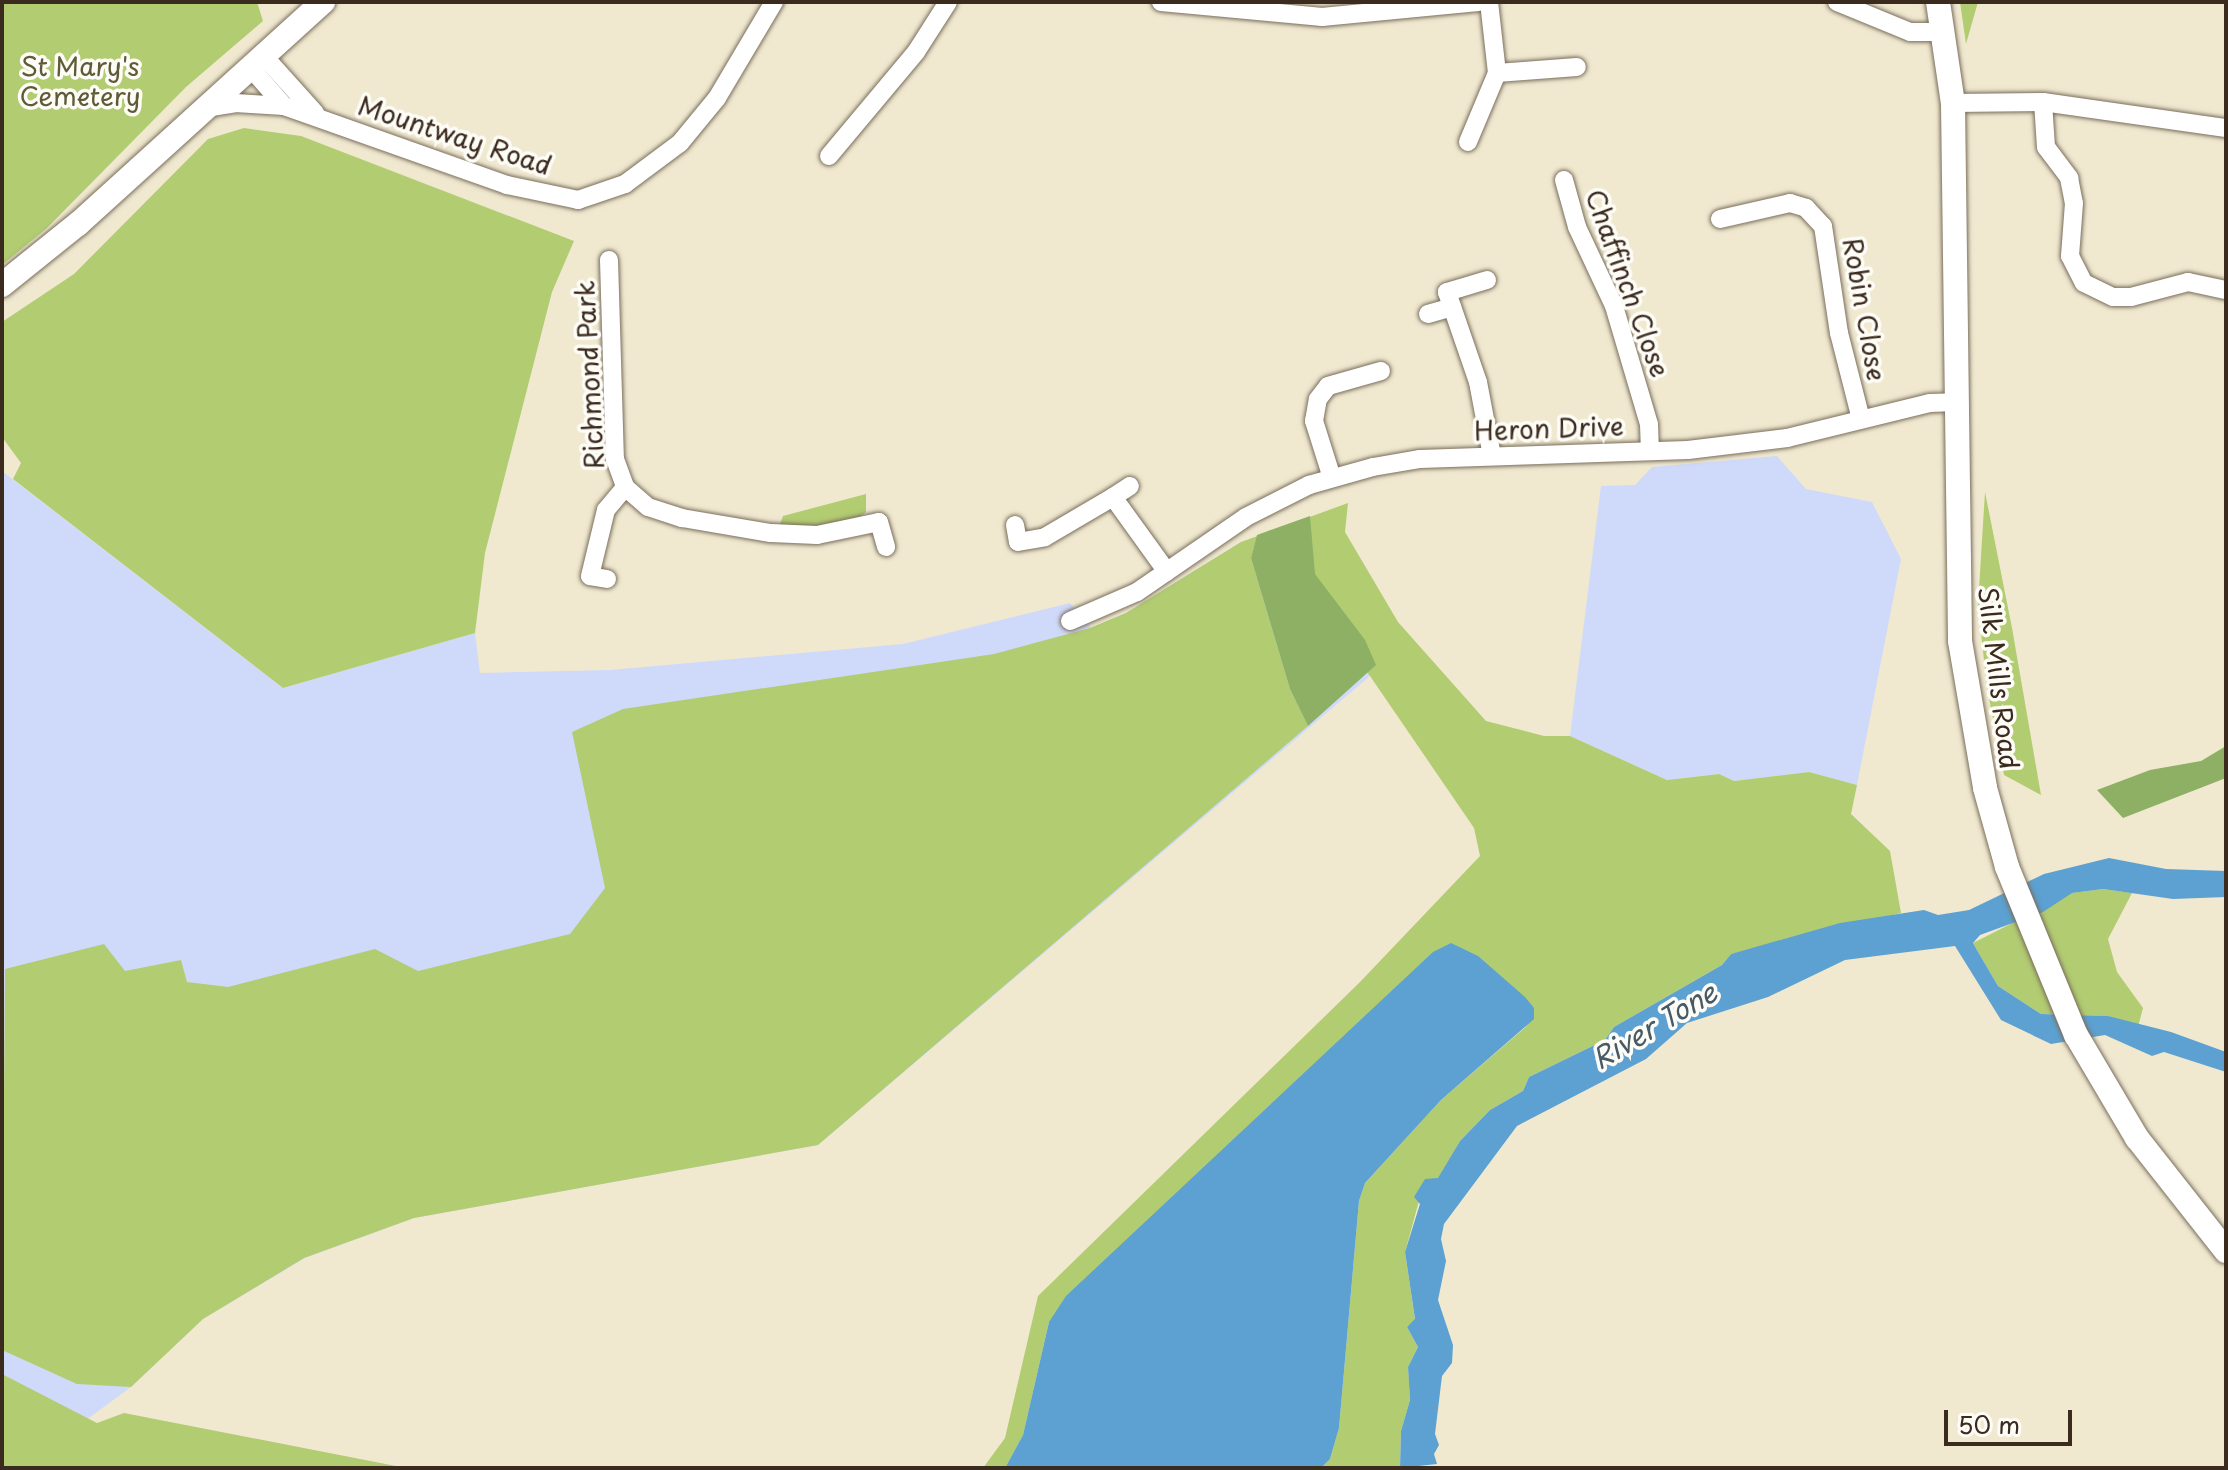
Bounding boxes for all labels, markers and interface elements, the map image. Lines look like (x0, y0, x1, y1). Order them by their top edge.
park label: St Mary's Cemetery (19, 50, 141, 112)
street label: Mountway Road (354, 89, 556, 181)
street label: Chaffinch Close (1579, 184, 1677, 382)
street label: Robin Close (1837, 235, 1893, 383)
street label: Richmond Park (568, 280, 610, 470)
street label: Heron Drive (1473, 410, 1625, 446)
street label: Silk Mills Road (1972, 584, 2026, 772)
water label: River Tone (1585, 975, 1723, 1075)
scale bar (1948, 1394, 2076, 1444)
text: 50 m (1958, 1406, 2020, 1442)

